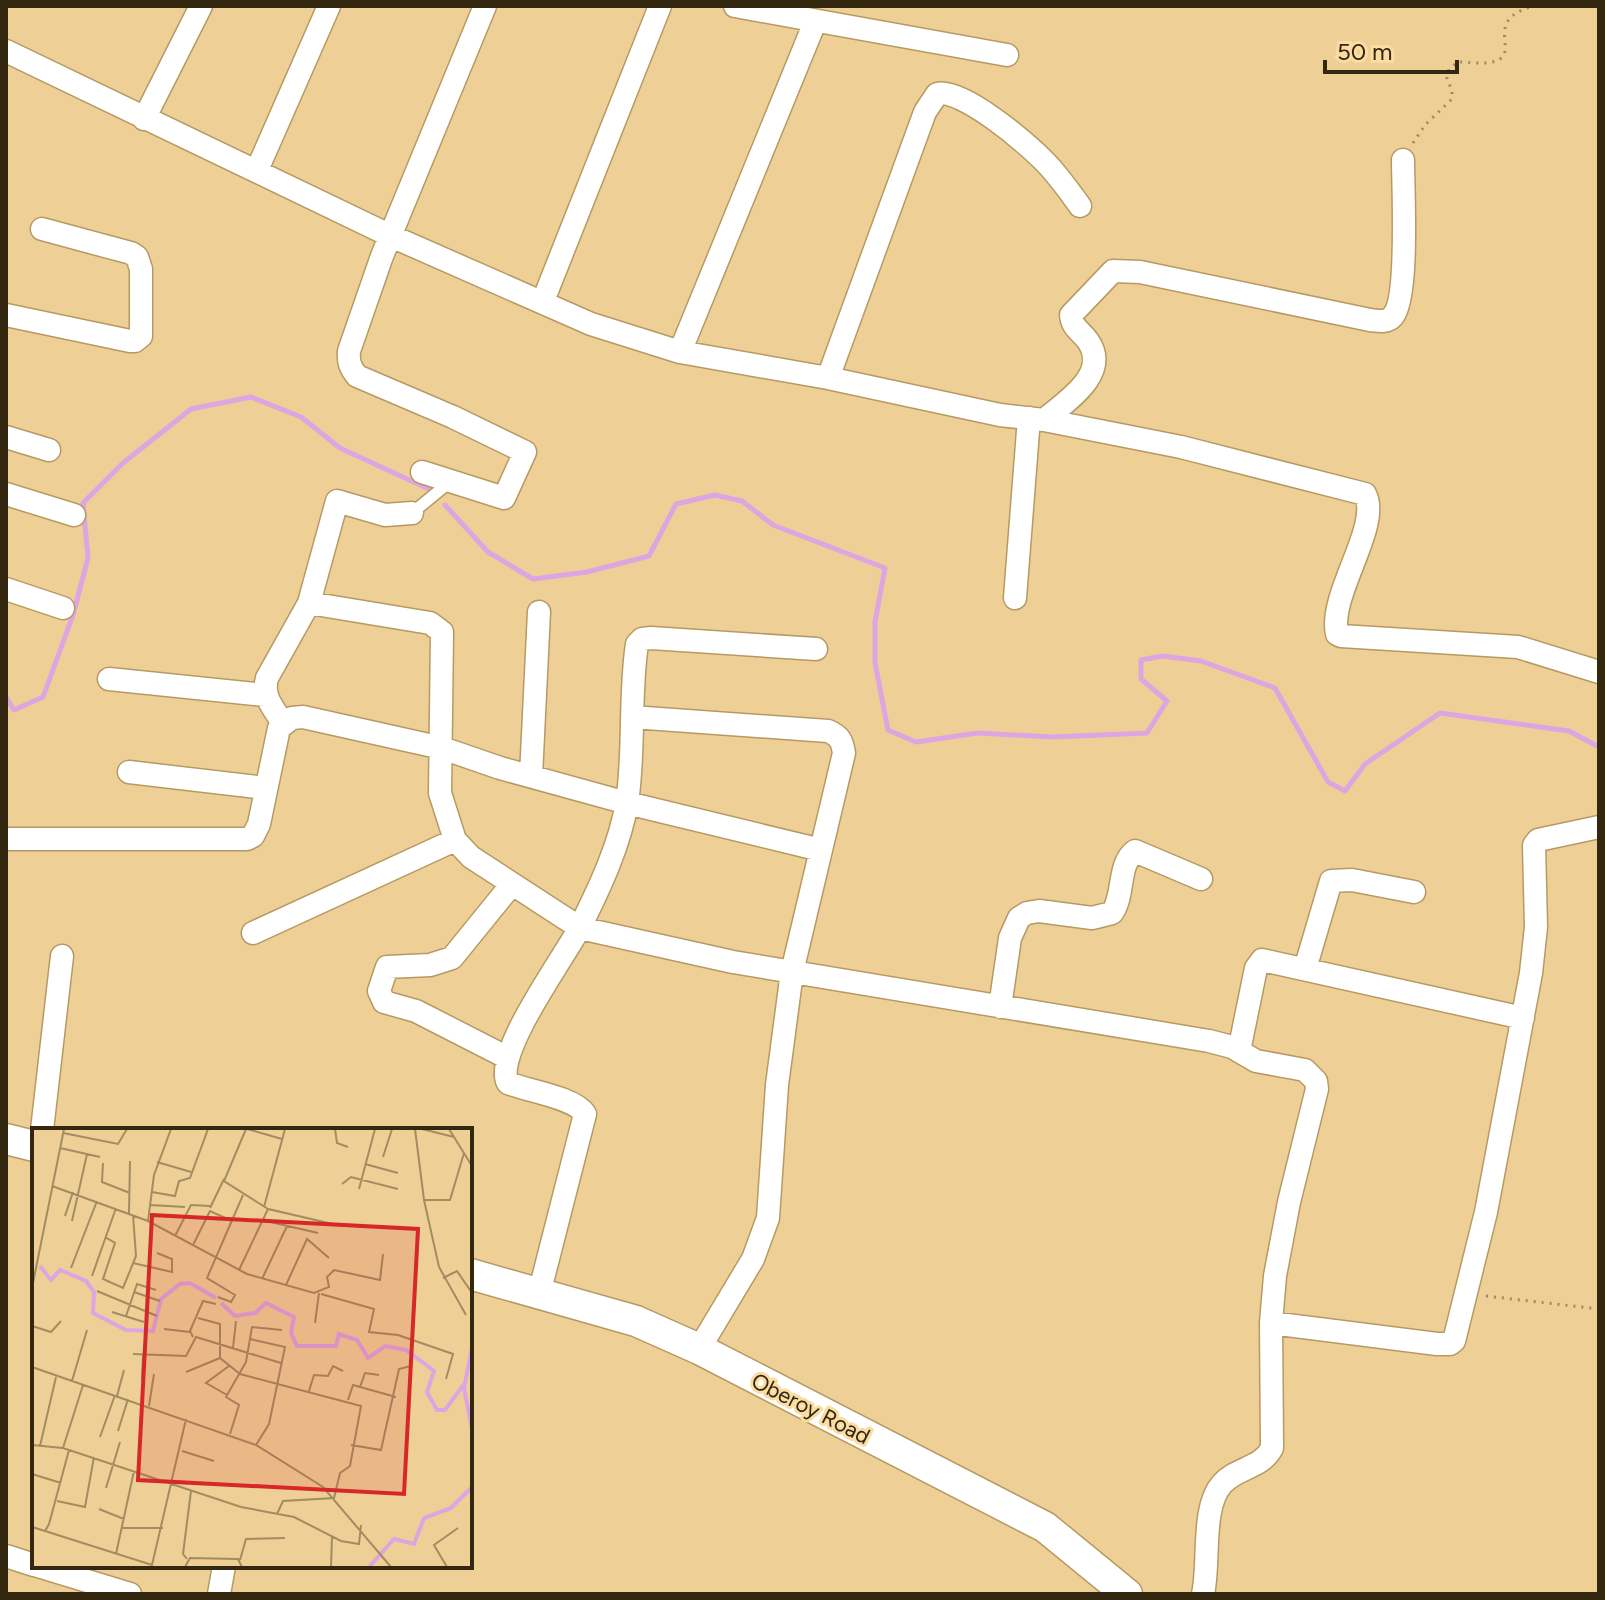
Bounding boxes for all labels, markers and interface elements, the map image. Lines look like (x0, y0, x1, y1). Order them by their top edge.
scale bar (1325, 24, 1457, 74)
text: 50 m (1337, 37, 1393, 66)
inset map (32, 1128, 472, 1568)
street label: Oberoy Road (747, 1367, 875, 1450)

